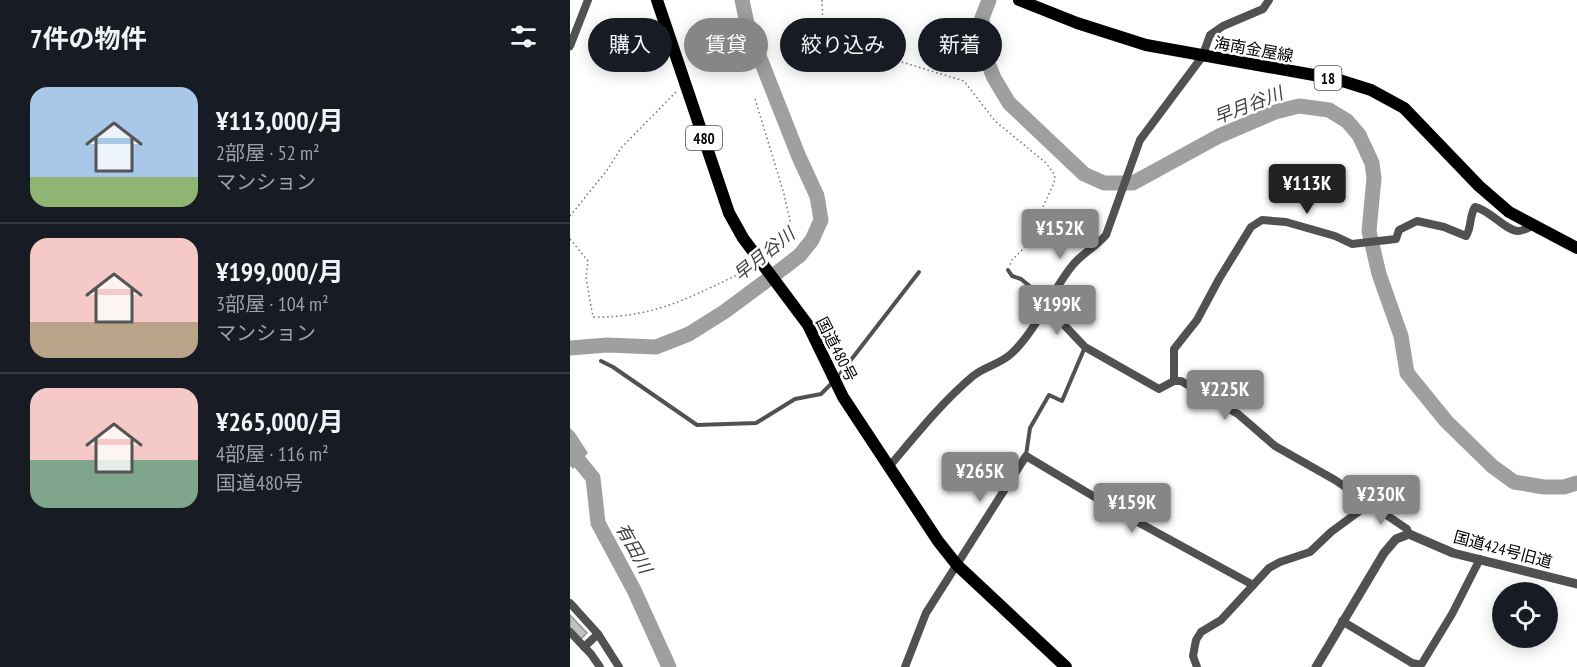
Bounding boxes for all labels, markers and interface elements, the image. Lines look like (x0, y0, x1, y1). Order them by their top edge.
chip: 購入 (588, 18, 672, 72)
chip: 賃貸 (684, 18, 768, 72)
chip: 絞り込み (780, 18, 906, 72)
chip: 新着 (918, 18, 1002, 72)
icon: filters (507, 20, 540, 53)
text: 7件の物件 (30, 22, 146, 55)
street label: 海南金屋線 (1213, 32, 1295, 66)
road number: 18 (1314, 66, 1341, 90)
water label: 早月谷川 (1210, 81, 1288, 129)
text: ¥113,000/月 (216, 104, 344, 137)
icon: home (78, 111, 150, 183)
road number: 480 (686, 126, 722, 150)
text: 2部屋 · 52 m² (216, 140, 320, 166)
pin: ¥113K (1265, 164, 1349, 215)
text: マンション (216, 169, 316, 195)
text: ¥113K (1283, 170, 1331, 196)
pin: ¥152K (1018, 209, 1102, 260)
text: ¥152K (1036, 215, 1084, 241)
water label: 早月谷川 (729, 221, 801, 286)
text: ¥199,000/月 (216, 255, 344, 288)
icon: home (78, 262, 150, 334)
pin: ¥199K (1015, 285, 1099, 336)
text: 3部屋 · 104 m² (216, 291, 329, 317)
text: ¥199K (1033, 291, 1081, 317)
street label: 国道480号 (812, 313, 862, 385)
text: マンション (216, 320, 316, 346)
pin: ¥225K (1183, 370, 1267, 421)
text: ¥225K (1201, 376, 1249, 402)
text: ¥265,000/月 (216, 405, 344, 438)
icon: home (78, 412, 150, 484)
text: 4部屋 · 116 m² (216, 441, 329, 467)
pin: ¥265K (938, 452, 1022, 503)
text: ¥265K (956, 458, 1004, 484)
text: 国道480号 (216, 470, 303, 496)
pin: ¥230K (1339, 475, 1423, 526)
text: ¥230K (1357, 481, 1405, 507)
pin: ¥159K (1090, 483, 1174, 534)
text: ¥159K (1108, 489, 1156, 515)
water label: 有田川 (611, 519, 658, 579)
street label: 国道424号旧道 (1451, 526, 1555, 572)
map controls (1492, 582, 1558, 648)
button: locate (1492, 582, 1558, 648)

